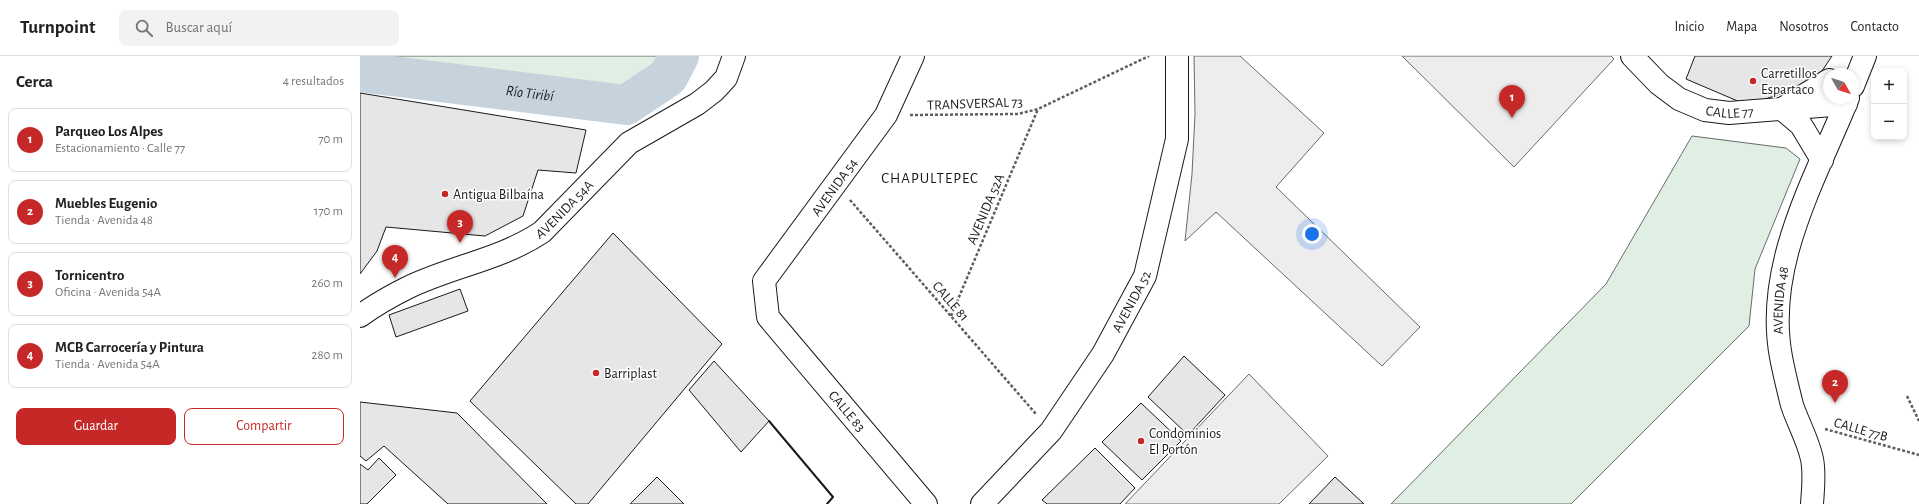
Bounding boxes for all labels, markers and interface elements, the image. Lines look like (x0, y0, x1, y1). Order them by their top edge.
search box (119, 10, 399, 46)
icon: search (133, 17, 155, 39)
text: Turnpoint (20, 18, 95, 37)
text: Buscar aquí (165, 20, 232, 35)
text: Inicio (1674, 20, 1704, 34)
text: Mapa (1726, 20, 1757, 34)
text: Nosotros (1779, 20, 1829, 34)
text: Contacto (1851, 20, 1899, 34)
place label: Carretillos Espartaco (1761, 67, 1817, 97)
north arrow (1823, 68, 1859, 104)
map controls (1871, 68, 1907, 140)
button: + (1871, 68, 1907, 104)
text: Cerca (16, 73, 53, 90)
text: 4 resultados (283, 75, 344, 88)
marker: Carretillos Espartaco (1748, 76, 1758, 86)
water label: Río Tiribí (505, 83, 555, 104)
pin: 1 (1499, 85, 1525, 118)
street label: TRANSVERSAL 73 (927, 95, 1023, 113)
street label: CALLE 77 (1705, 104, 1754, 121)
button: − (1871, 104, 1907, 140)
text: Parqueo Los Alpes (55, 124, 163, 139)
text: 1 (28, 133, 32, 146)
text: 70 m (318, 133, 343, 146)
text: Estacionamiento · Calle 77 (55, 142, 185, 155)
street label: AVENIDA 54 (809, 156, 860, 219)
district label: CHAPULTEPEC (881, 171, 979, 186)
street label: AVENIDA 52A (965, 172, 1007, 247)
street label: AVENIDA 54A (534, 178, 596, 242)
place label: Antigua Bilbaína (453, 188, 544, 202)
marker: Antigua Bilbaína (440, 189, 450, 199)
text: Muebles Eugenio (55, 196, 157, 211)
text: 2 (27, 205, 33, 218)
text: 170 m (314, 205, 343, 218)
pin: 3 (447, 210, 473, 243)
text: Tienda · Avenida 48 (55, 214, 153, 227)
your location (1302, 224, 1322, 244)
pin: 4 (382, 245, 408, 278)
street label: AVENIDA 48 (1772, 265, 1792, 335)
text: Tornicentro (55, 268, 124, 283)
street label: AVENIDA 52 (1110, 270, 1154, 335)
text: 3 (27, 277, 33, 290)
text: 260 m (312, 277, 343, 290)
street label: CALLE 81 (929, 279, 971, 324)
text: Oficina · Avenida 54A (55, 286, 161, 299)
text: MCB Carrocería y Pintura (55, 340, 204, 355)
text: 4 (27, 349, 33, 362)
text: 280 m (312, 349, 343, 362)
text: Tienda · Avenida 54A (55, 358, 160, 371)
place label: Barriplast (604, 367, 658, 381)
marker: Barriplast (591, 368, 601, 378)
pin: 2 (1822, 370, 1848, 403)
street label: CALLE 83 (826, 388, 868, 435)
button: Guardar (16, 408, 176, 445)
button: Compartir (184, 408, 344, 445)
street label: CALLE 77B (1832, 416, 1889, 444)
place label: Condominios El Portón (1149, 427, 1221, 457)
marker: Condominios El Portón (1136, 436, 1146, 446)

